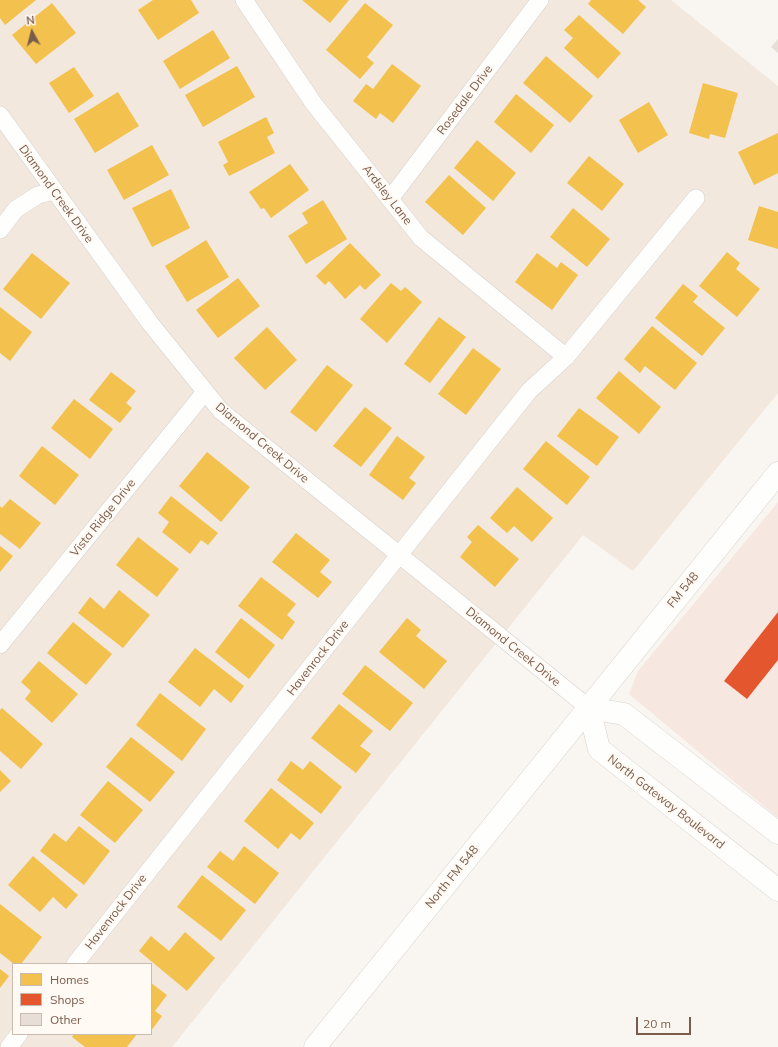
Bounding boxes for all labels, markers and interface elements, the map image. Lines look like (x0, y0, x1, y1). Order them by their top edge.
north arrow (12, 12, 52, 52)
text: N (26, 13, 36, 28)
street label: Rosedale Drive (434, 62, 496, 138)
street label: Diamond Creek Drive (16, 142, 96, 246)
street label: Ardsley Lane (359, 162, 415, 228)
street label: Diamond Creek Drive (212, 400, 312, 486)
street label: Vista Ridge Drive (67, 476, 139, 560)
street label: FM 548 (664, 569, 702, 611)
street label: Diamond Creek Drive (463, 604, 563, 690)
street label: Havenrock Drive (284, 617, 352, 699)
street label: North Gateway Boulevard (605, 752, 727, 852)
street label: North FM 548 (422, 843, 482, 911)
street label: Havenrock Drive (82, 871, 150, 953)
legend (12, 963, 152, 1035)
text: Homes (50, 972, 89, 987)
text: Shops (50, 992, 85, 1007)
scale bar (638, 1009, 693, 1035)
text: Other (50, 1012, 81, 1027)
text: 20 m (643, 1016, 671, 1031)

